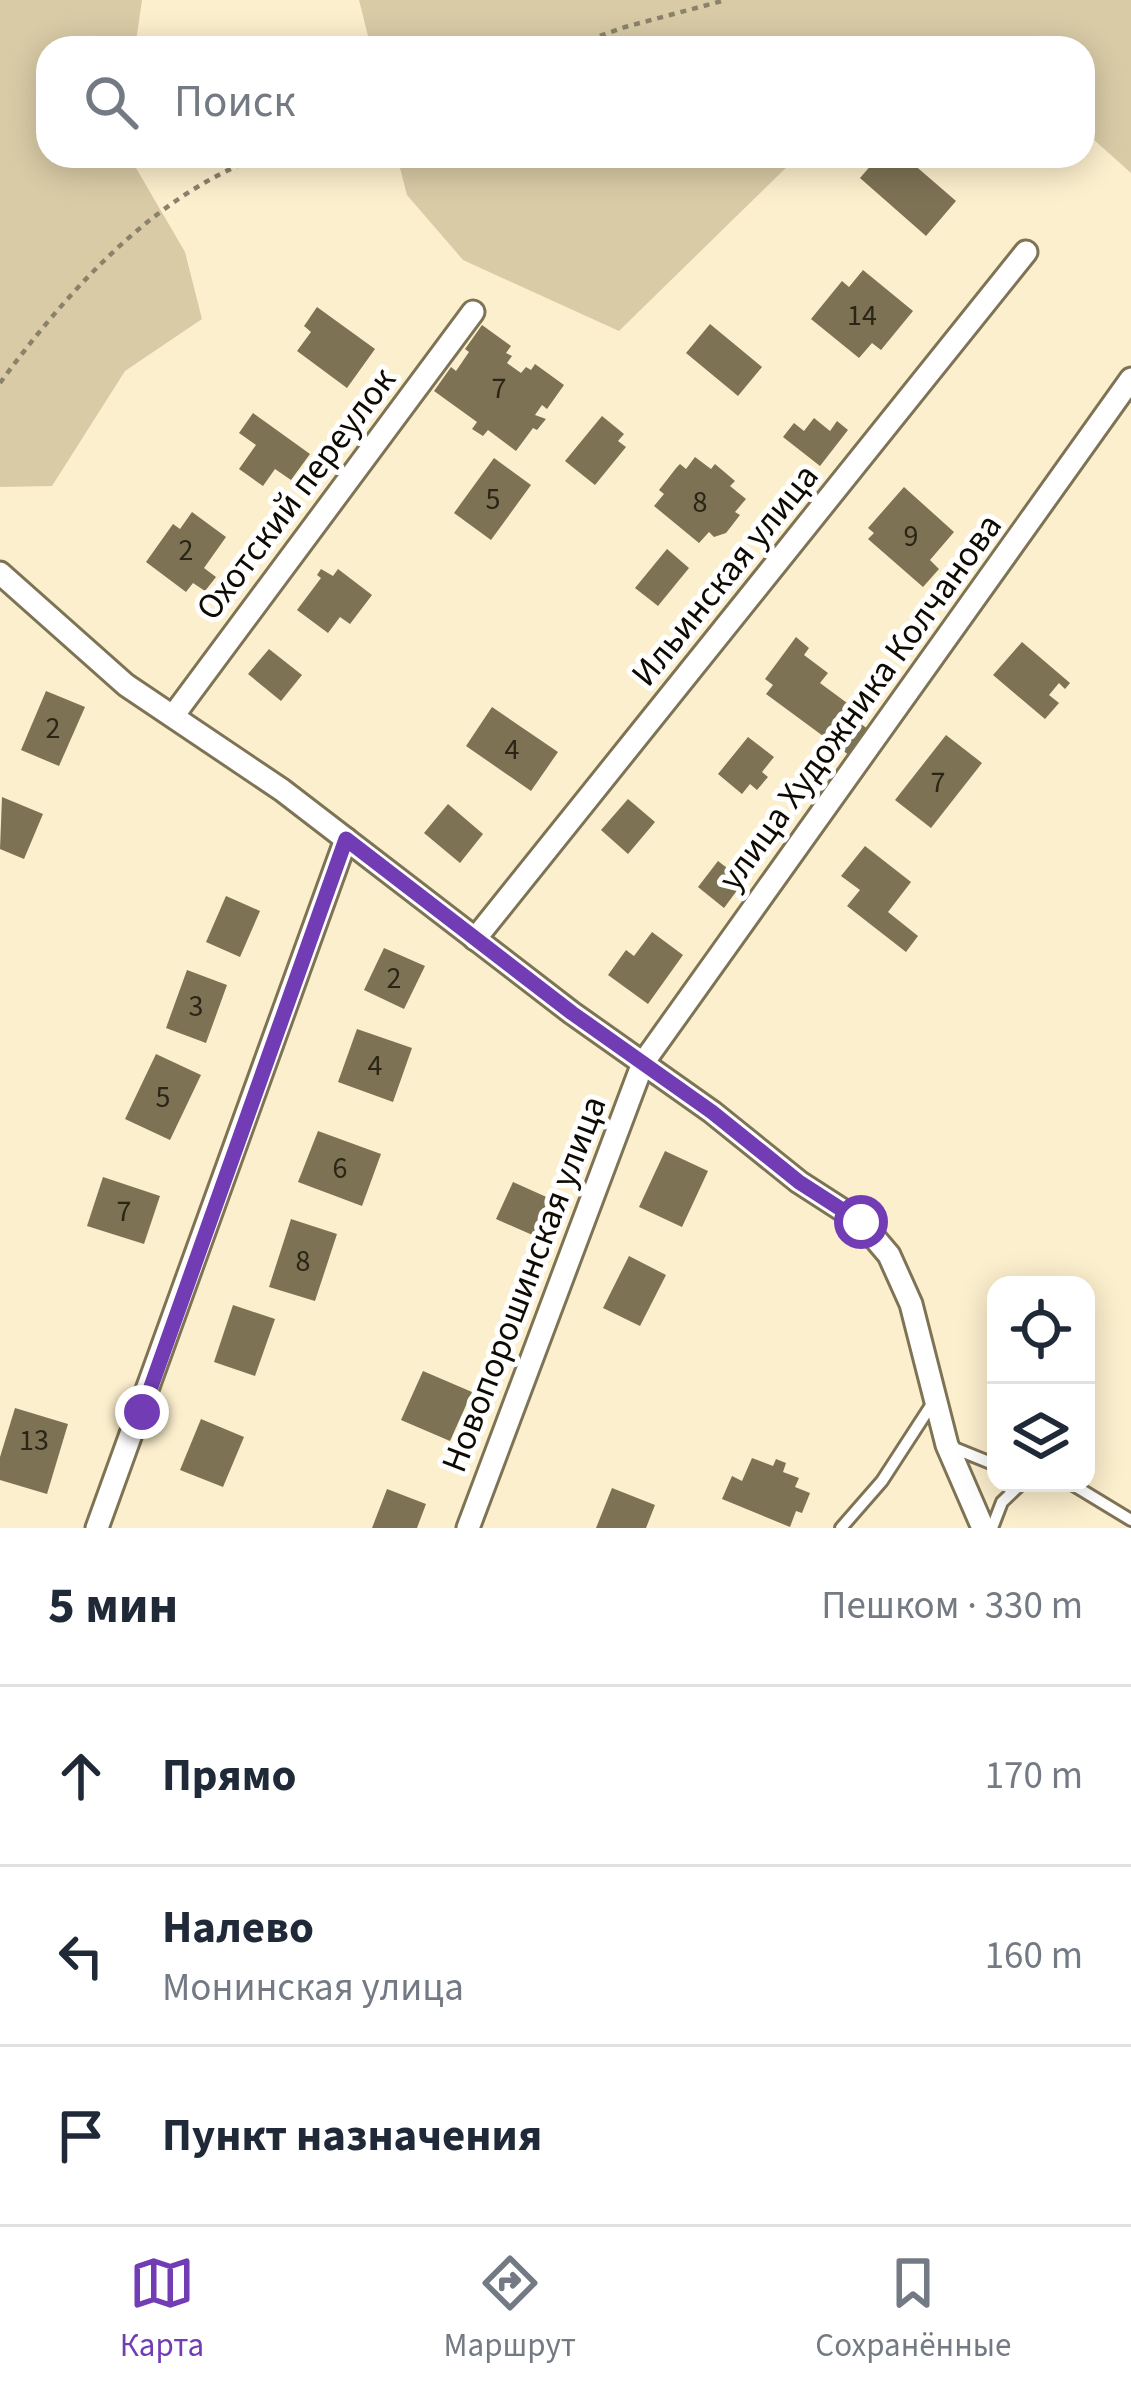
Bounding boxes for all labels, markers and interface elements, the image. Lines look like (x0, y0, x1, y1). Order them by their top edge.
search box (36, 36, 1095, 168)
icon: search (78, 69, 144, 135)
text: Поиск (174, 70, 296, 134)
house number: 14 (847, 294, 877, 337)
street label: Охотский переулок (184, 357, 408, 631)
house number: 7 (492, 367, 506, 410)
street label: Ильинская улица (619, 453, 831, 697)
house number: 5 (486, 478, 500, 521)
house number: 8 (693, 481, 707, 524)
street label: улица Художника Колчанова (706, 503, 1014, 901)
house number: 9 (904, 515, 918, 558)
house number: 2 (179, 529, 193, 572)
house number: 2 (46, 707, 60, 750)
house number: 4 (505, 728, 520, 771)
house number: 7 (931, 761, 945, 804)
house number: 2 (387, 957, 401, 1000)
house number: 3 (189, 985, 203, 1028)
house number: 4 (368, 1044, 383, 1087)
house number: 5 (156, 1076, 170, 1119)
street label: Новопорошинская улица (429, 1088, 619, 1480)
house number: 6 (333, 1147, 347, 1190)
house number: 7 (117, 1190, 131, 1233)
route start (834, 1195, 888, 1249)
house number: 8 (296, 1240, 310, 1283)
map controls (987, 1276, 1095, 1492)
button: locate (987, 1276, 1095, 1384)
button: layers (987, 1384, 1095, 1492)
route end (115, 1385, 169, 1439)
house number: 13 (19, 1419, 49, 1462)
text: 5 мин (48, 1570, 178, 1642)
text: Пешком · 330 m (821, 1578, 1083, 1634)
icon: ahead (48, 1743, 114, 1809)
text: Прямо (162, 1744, 296, 1808)
text: 170 m (985, 1748, 1083, 1804)
text: Налево (162, 1896, 314, 1960)
icon: left (48, 1923, 114, 1989)
text: 160 m (985, 1928, 1083, 1984)
text: Монинская улица (162, 1960, 464, 2016)
icon: arrive (48, 2103, 114, 2169)
text: Пункт назначения (162, 2104, 542, 2168)
tab: Карта (120, 2250, 204, 2369)
tab: Маршрут (444, 2250, 576, 2369)
tab: Сохранённые (815, 2250, 1011, 2369)

